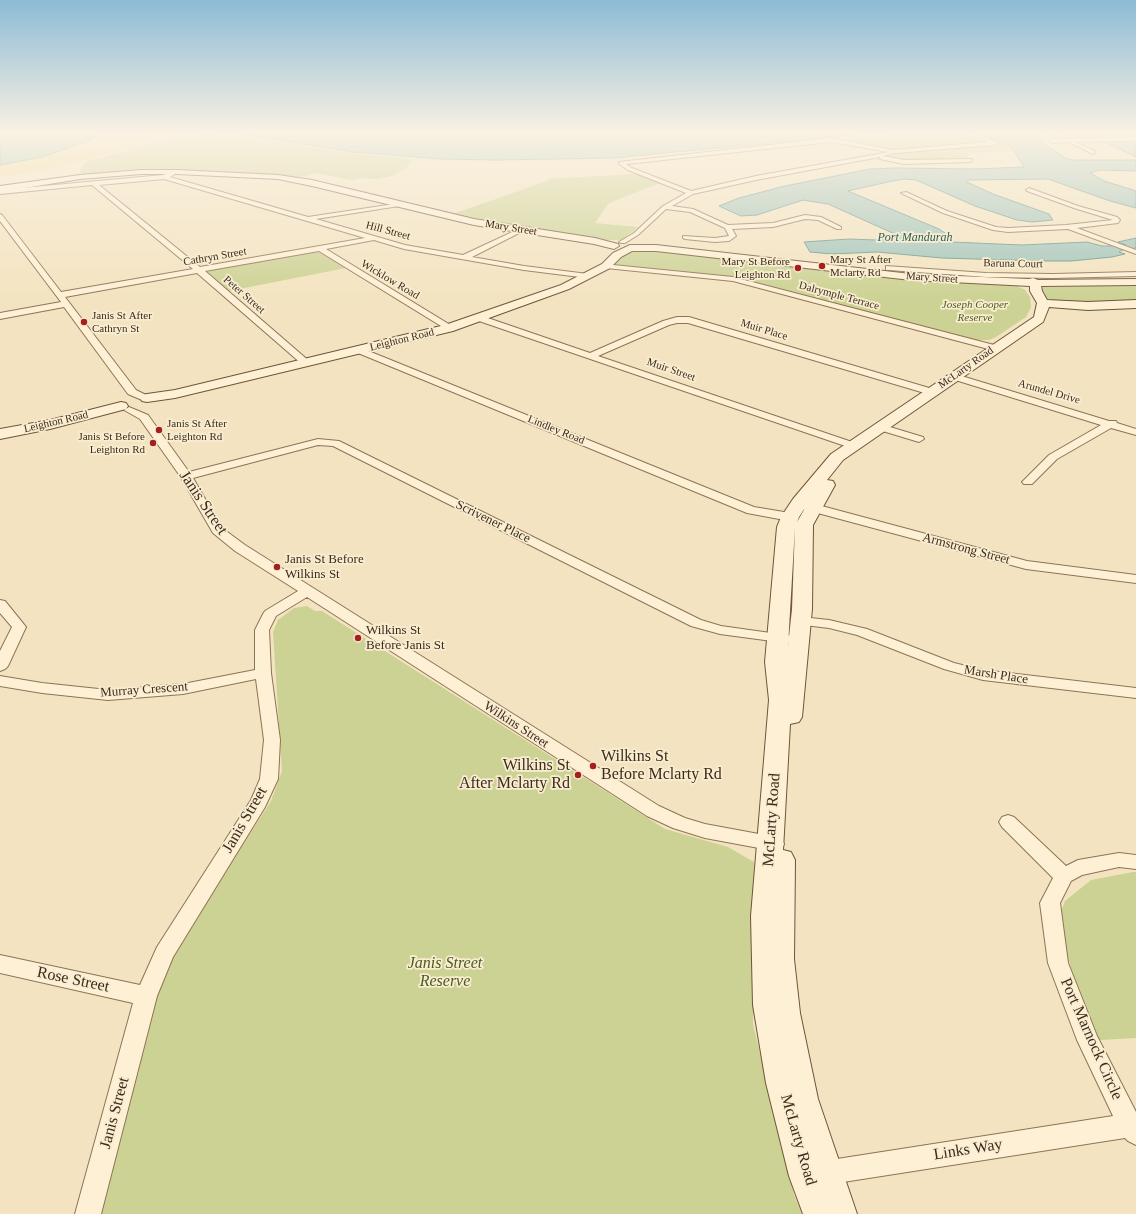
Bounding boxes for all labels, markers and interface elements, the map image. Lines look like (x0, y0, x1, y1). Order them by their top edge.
street label: Mary Street (484, 217, 538, 239)
street label: Hill Street (364, 219, 412, 243)
water label: Port Mandurah (878, 231, 952, 245)
street label: Cathryn Street (182, 245, 248, 269)
place label: Mary St After Mclarty Rd (830, 253, 892, 279)
place label: Mary St Before Leighton Rd (722, 255, 790, 281)
street label: Wicklow Road (358, 257, 422, 303)
street label: Baruna Court (983, 257, 1043, 271)
marker: Mary St After Mclarty Rd (817, 261, 827, 271)
marker: Mary St Before Leighton Rd (793, 263, 803, 273)
street label: Mary Street (905, 270, 959, 286)
street label: Peter Street (220, 273, 268, 317)
street label: Dalrymple Terrace (797, 279, 881, 313)
park label: Joseph Cooper Reserve (942, 298, 1008, 324)
place label: Janis St After Cathryn St (92, 309, 152, 335)
marker: Janis St After Cathryn St (79, 317, 89, 327)
street label: Muir Place (739, 317, 789, 343)
street label: Leighton Road (369, 326, 435, 354)
street label: McLarty Road (936, 344, 996, 392)
street label: Muir Street (645, 356, 697, 384)
street label: Arundel Drive (1016, 377, 1082, 407)
street label: Leighton Road (23, 408, 89, 436)
street label: Lindley Road (526, 413, 586, 447)
place label: Janis St After Leighton Rd (167, 417, 227, 443)
marker: Janis St After Leighton Rd (154, 425, 164, 435)
place label: Janis St Before Leighton Rd (78, 430, 145, 456)
marker: Janis St Before Leighton Rd (148, 438, 158, 448)
street label: Janis Street (175, 467, 231, 539)
street label: Scrivener Place (453, 497, 533, 547)
street label: Armstrong Street (921, 530, 1011, 568)
place label: Janis St Before Wilkins St (285, 552, 364, 583)
marker: Janis St Before Wilkins St (272, 562, 282, 572)
place label: Wilkins St Before Janis St (366, 623, 445, 654)
marker: Wilkins St Before Janis St (353, 633, 363, 643)
street label: Marsh Place (963, 662, 1029, 688)
street label: Murray Crescent (100, 679, 188, 701)
street label: Wilkins Street (481, 698, 551, 752)
place label: Wilkins St Before Mclarty Rd (601, 747, 722, 785)
place label: Wilkins St After Mclarty Rd (459, 756, 570, 794)
marker: Wilkins St Before Mclarty Rd (588, 761, 598, 771)
marker: Wilkins St After Mclarty Rd (573, 770, 583, 780)
street label: McLarty Road (759, 773, 785, 867)
street label: Janis Street (218, 783, 272, 857)
park label: Janis Street Reserve (408, 954, 482, 992)
street label: Rose Street (35, 963, 111, 997)
street label: Port Marnock Circle (1055, 975, 1127, 1103)
street label: Janis Street (96, 1075, 134, 1151)
street label: McLarty Road (776, 1092, 820, 1188)
street label: Links Way (932, 1135, 1004, 1165)

